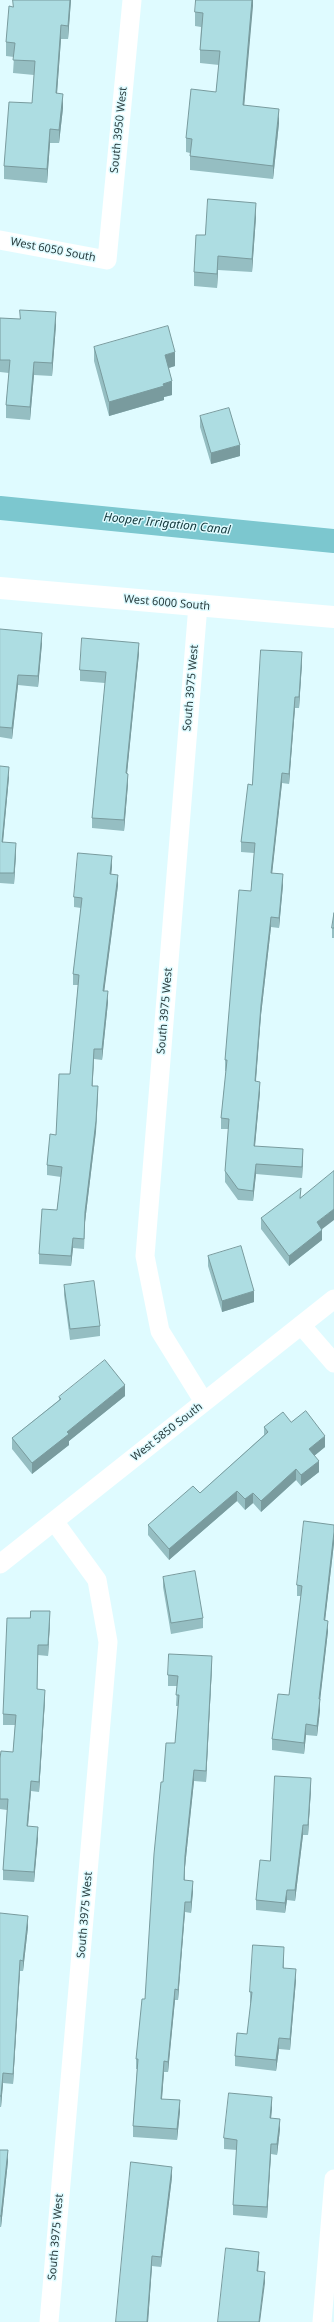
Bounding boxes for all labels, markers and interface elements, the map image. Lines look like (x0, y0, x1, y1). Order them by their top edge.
street label: South 3950 West (108, 86, 130, 174)
street label: West 6050 South (9, 235, 97, 265)
water label: Hooper Irrigation Canal (103, 510, 231, 538)
street label: West 6000 South (123, 593, 211, 613)
street label: South 3975 West (181, 644, 201, 732)
street label: South 3975 West (155, 967, 175, 1055)
street label: West 5850 South (129, 1400, 205, 1464)
street label: South 3975 West (75, 1871, 95, 1959)
street label: South 3975 West (46, 2193, 66, 2281)

